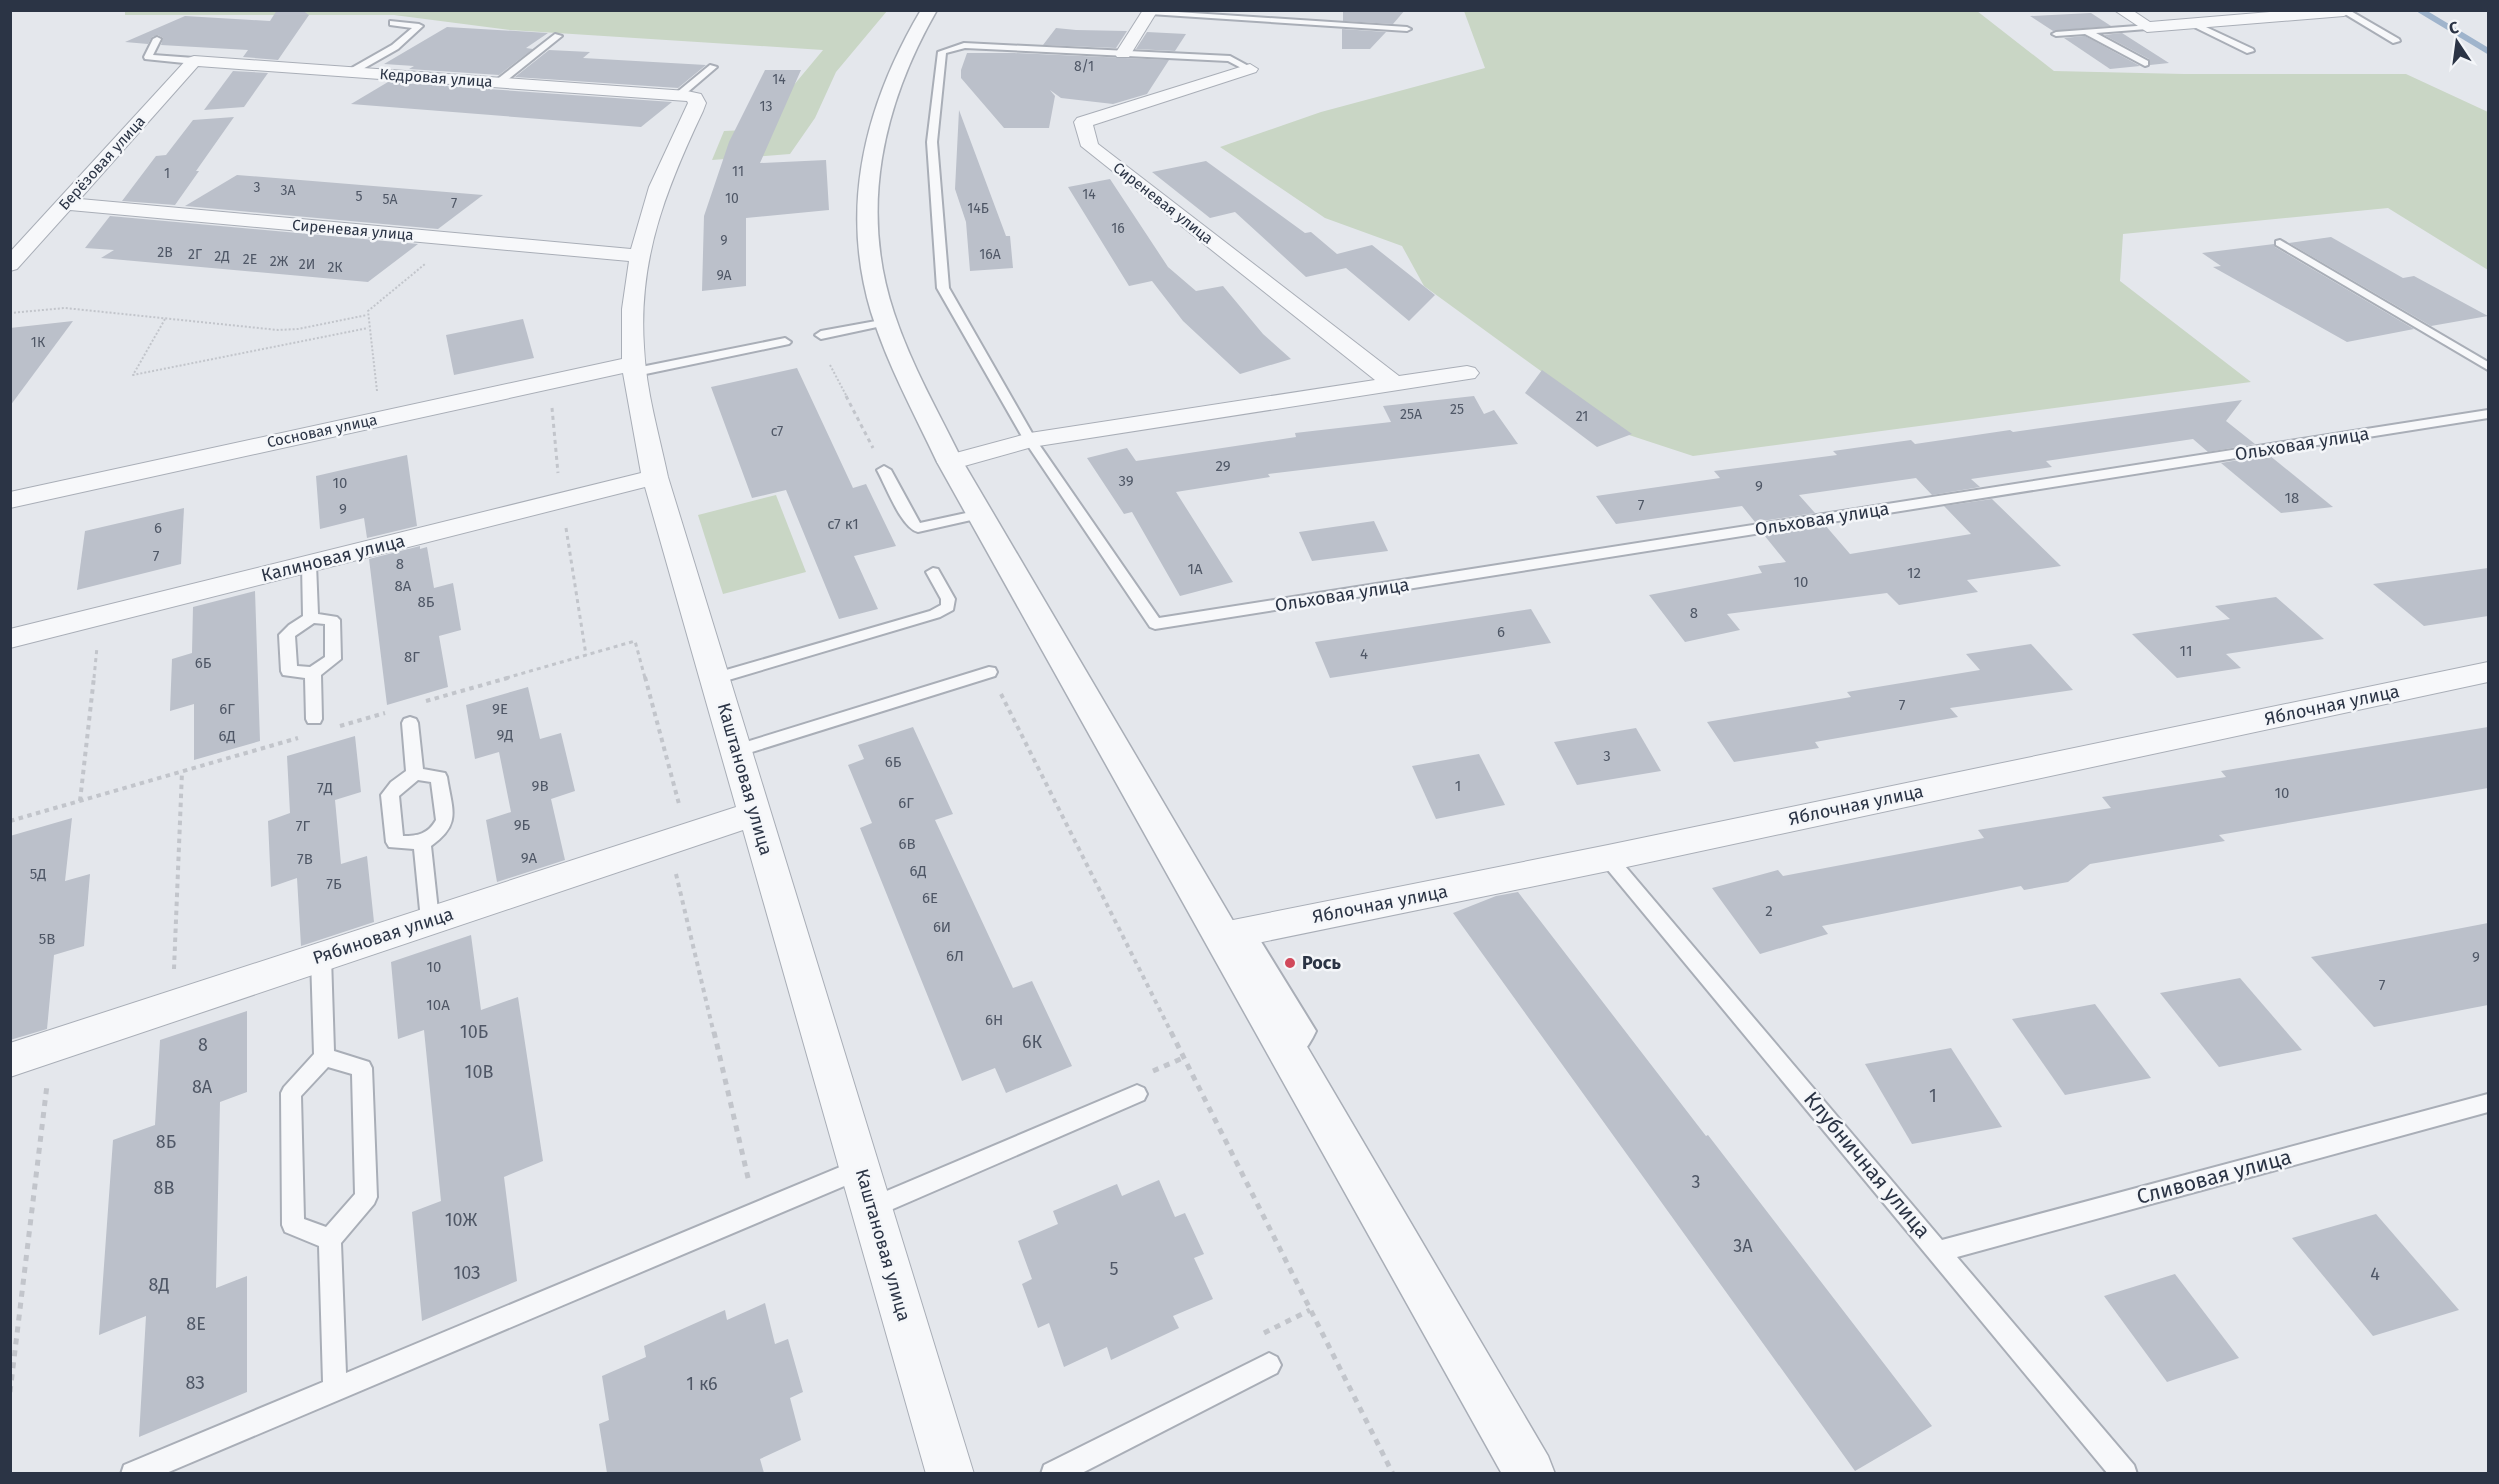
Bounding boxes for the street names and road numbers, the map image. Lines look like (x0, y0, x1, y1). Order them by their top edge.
street label: Кедровая улица (379, 65, 493, 91)
street label: Берёзовая улица (55, 112, 149, 214)
street label: Сиреневая улица (1109, 158, 1217, 248)
street label: Сиреневая улица (292, 216, 414, 244)
street label: Сосновая улица (265, 411, 379, 451)
street label: Ольховая улица (2233, 423, 2371, 465)
street label: Ольховая улица (1753, 498, 1891, 540)
street label: Калиновая улица (259, 530, 407, 586)
street label: Ольховая улица (1273, 574, 1411, 616)
street label: Яблочная улица (2263, 680, 2401, 730)
street label: Каштановая улица (713, 700, 777, 858)
street label: Яблочная улица (1787, 780, 1925, 830)
street label: Яблочная улица (1311, 880, 1449, 928)
street label: Рябиновая улица (310, 903, 456, 969)
street label: Клубничная улица (1798, 1087, 1936, 1243)
street label: Сливовая улица (2134, 1144, 2294, 1210)
street label: Каштановая улица (851, 1166, 915, 1324)

